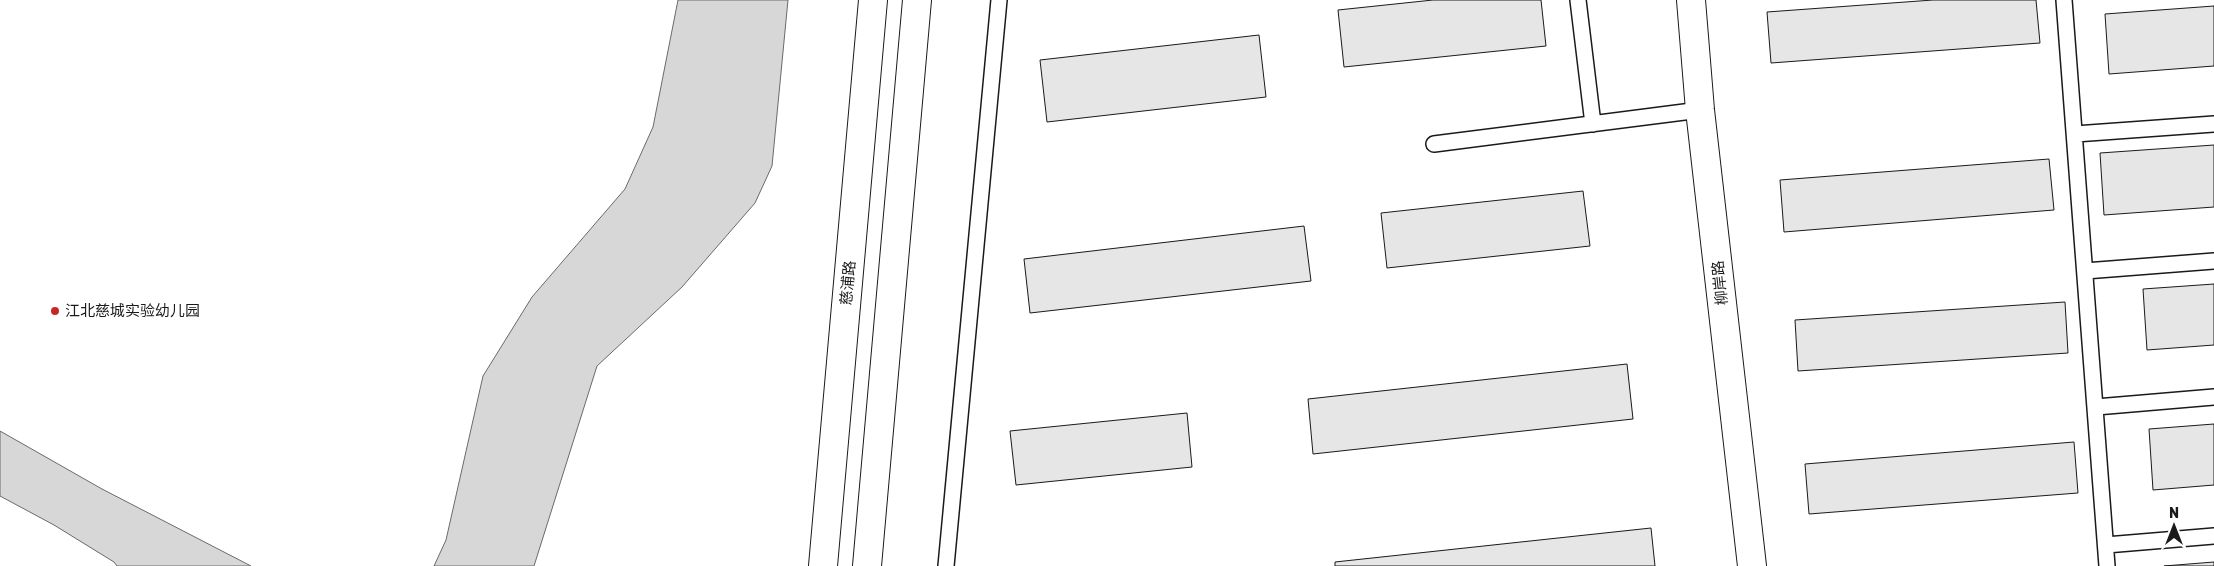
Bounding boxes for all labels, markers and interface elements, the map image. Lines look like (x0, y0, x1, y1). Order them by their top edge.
street label: 慈浦路 (837, 260, 859, 306)
street label: 柳岸路 (1709, 260, 1731, 306)
place label: 江北慈城实验幼儿园 (65, 302, 200, 320)
marker: 江北慈城实验幼儿园 (49, 305, 61, 317)
north arrow (2149, 501, 2199, 551)
text: N (2169, 505, 2179, 522)

